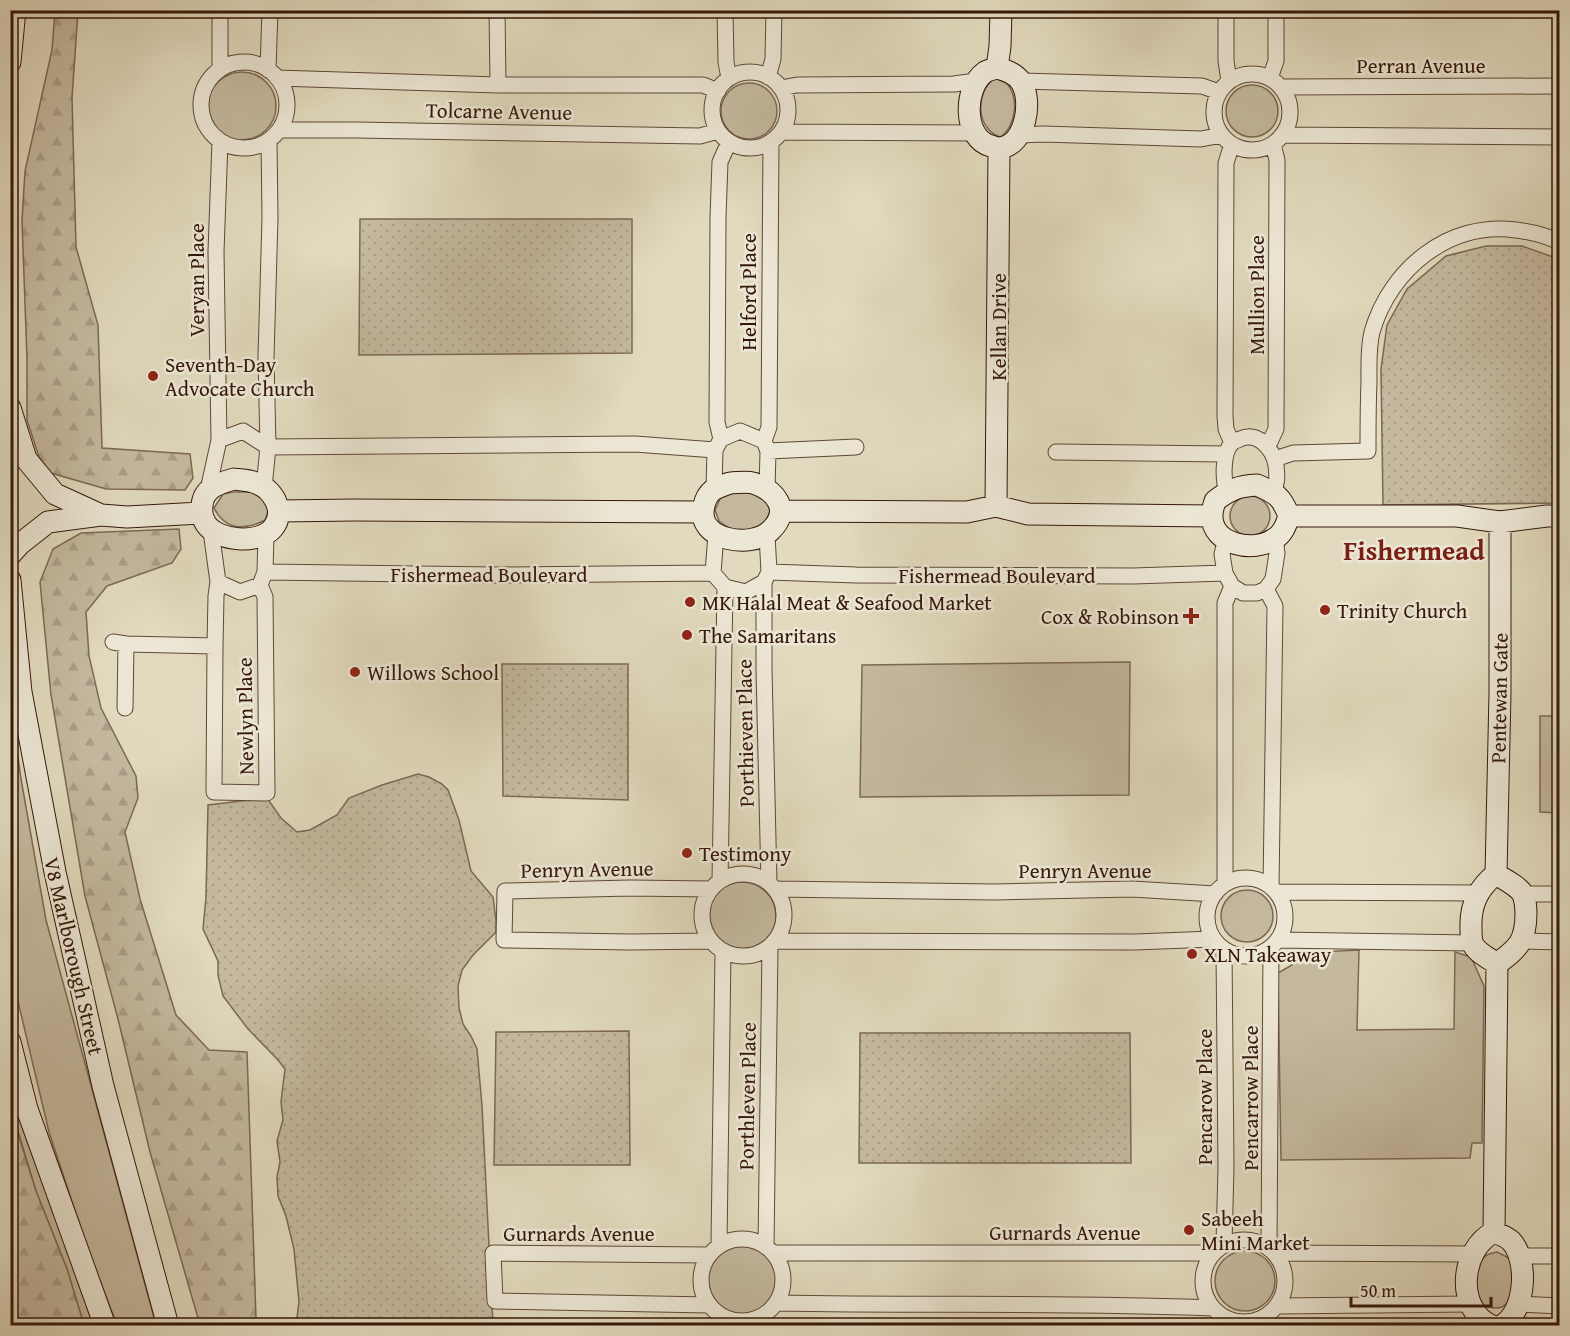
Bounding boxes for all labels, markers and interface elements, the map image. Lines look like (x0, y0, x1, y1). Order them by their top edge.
street label: Perran Avenue (1356, 50, 1486, 81)
street label: Tolcarne Avenue (426, 94, 573, 128)
street label: Veryan Place (181, 223, 212, 337)
street label: Helford Place (733, 233, 764, 351)
street label: Mullion Place (1241, 235, 1272, 355)
street label: Kellan Drive (983, 273, 1014, 381)
place label: Seventh-Day Advocate Church (165, 349, 315, 404)
marker: Seventh-Day Advocate Church (146, 369, 160, 383)
district label: Fishermead (1343, 530, 1485, 570)
street label: Fishermead Boulevard (391, 559, 588, 590)
street label: Fishermead Boulevard (899, 560, 1096, 591)
place label: MK Halal Meat & Seafood Market (702, 587, 992, 618)
marker: MK Halal Meat & Seafood Market (683, 595, 697, 609)
place label: Trinity Church (1337, 595, 1467, 626)
place label: Cox & Robinson (1041, 601, 1179, 632)
marker: Trinity Church (1318, 603, 1332, 617)
marker: Cox & Robinson (1184, 609, 1198, 623)
place label: The Samaritans (699, 620, 836, 651)
marker: The Samaritans (680, 628, 694, 642)
street label: Pentewan Gate (1482, 632, 1516, 764)
street label: Newlyn Place (228, 657, 262, 775)
place label: Willows School (367, 657, 499, 688)
street label: Porthieven Place (728, 659, 762, 807)
marker: Willows School (348, 665, 362, 679)
place label: Testimony (699, 838, 792, 869)
marker: Testimony (680, 846, 694, 860)
street label: Penryn Avenue (520, 852, 654, 886)
street label: V8 Marlborough Street (36, 854, 112, 1059)
street label: Penryn Avenue (1019, 855, 1152, 886)
place label: XLN Takeaway (1204, 939, 1332, 970)
marker: XLN Takeaway (1185, 947, 1199, 961)
street label: Porthleven Place (730, 1022, 764, 1170)
street label: Pencarrow Place (1235, 1025, 1266, 1171)
street label: Pencarow Place (1189, 1028, 1220, 1165)
place label: Sabeeh Mini Market (1201, 1203, 1310, 1258)
street label: Gurnards Avenue (989, 1217, 1141, 1248)
street label: Gurnards Avenue (503, 1218, 655, 1249)
marker: Sabeeh Mini Market (1182, 1223, 1196, 1237)
scale bar (1351, 1270, 1490, 1308)
text: 50 m (1360, 1277, 1396, 1304)

